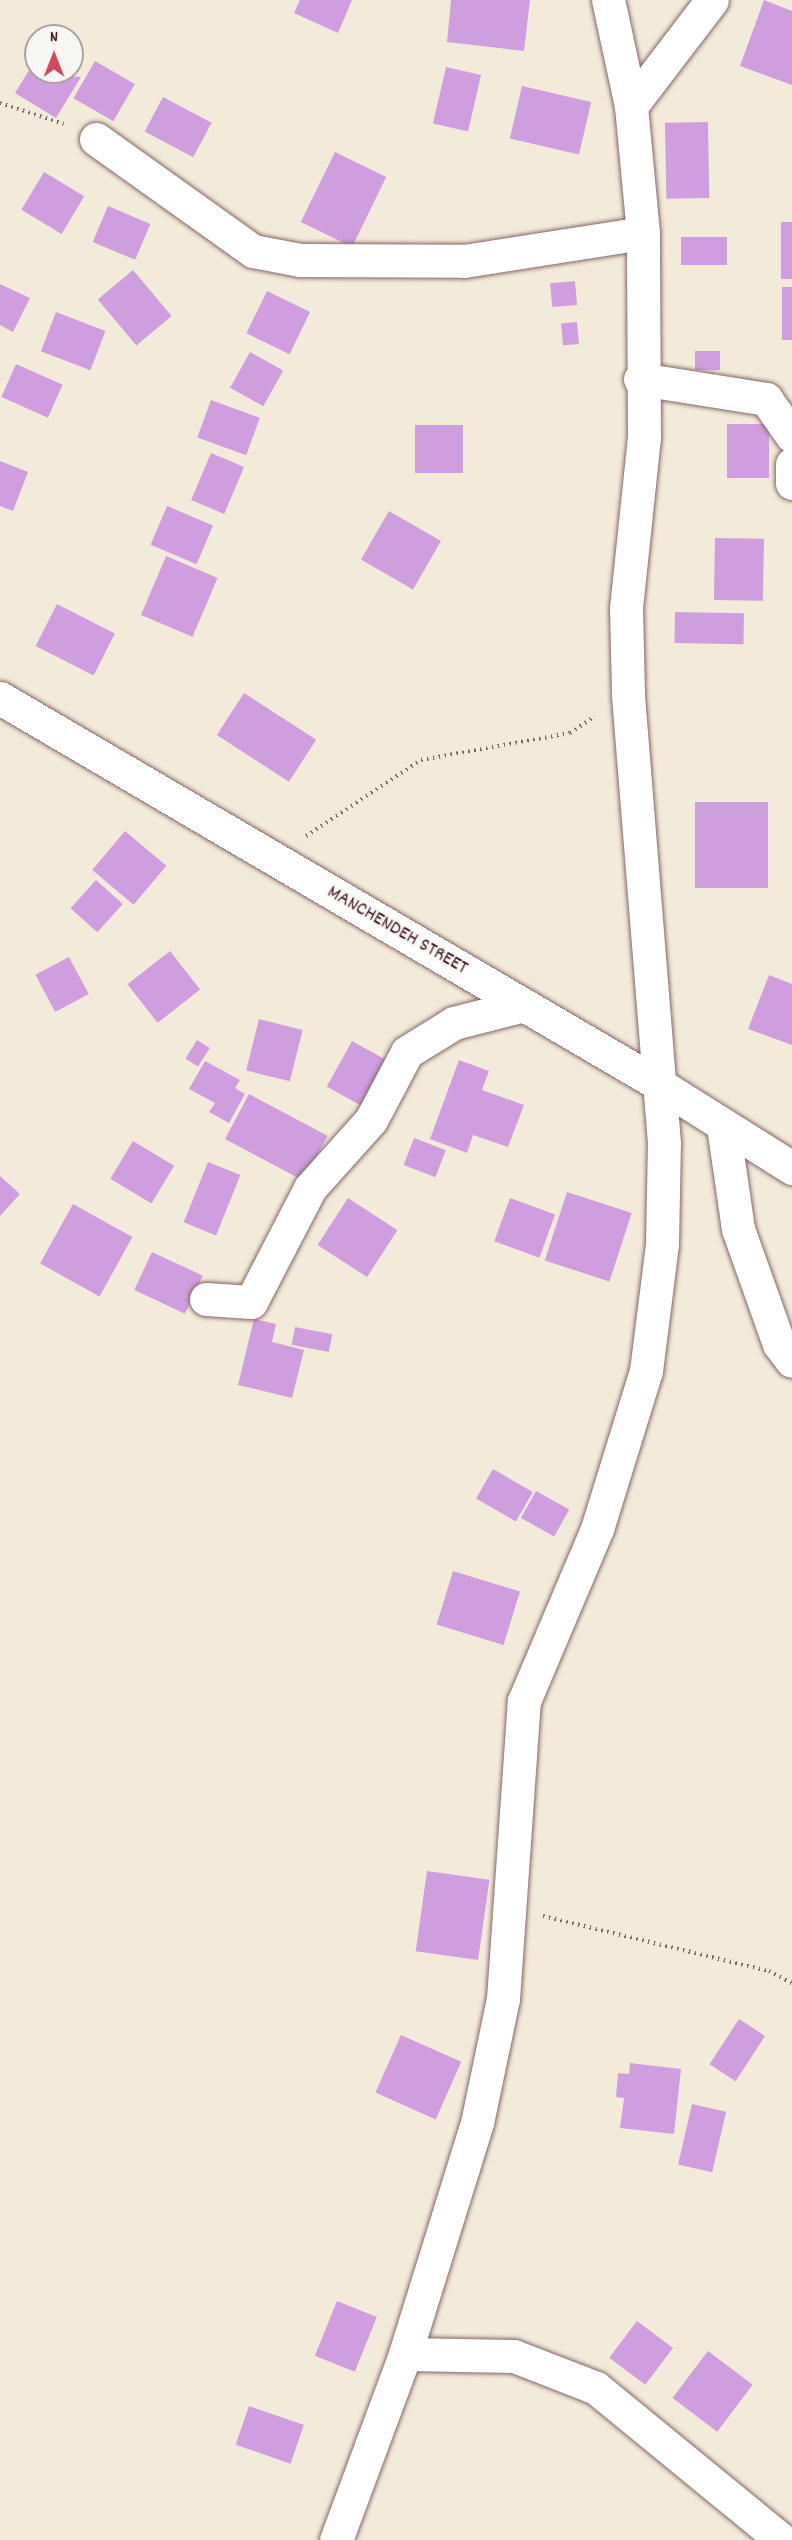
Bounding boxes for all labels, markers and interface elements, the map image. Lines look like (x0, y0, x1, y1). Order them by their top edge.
north arrow (24, 24, 84, 84)
text: N (50, 26, 58, 49)
street label: MANCHENDEH STREET (322, 881, 472, 981)

